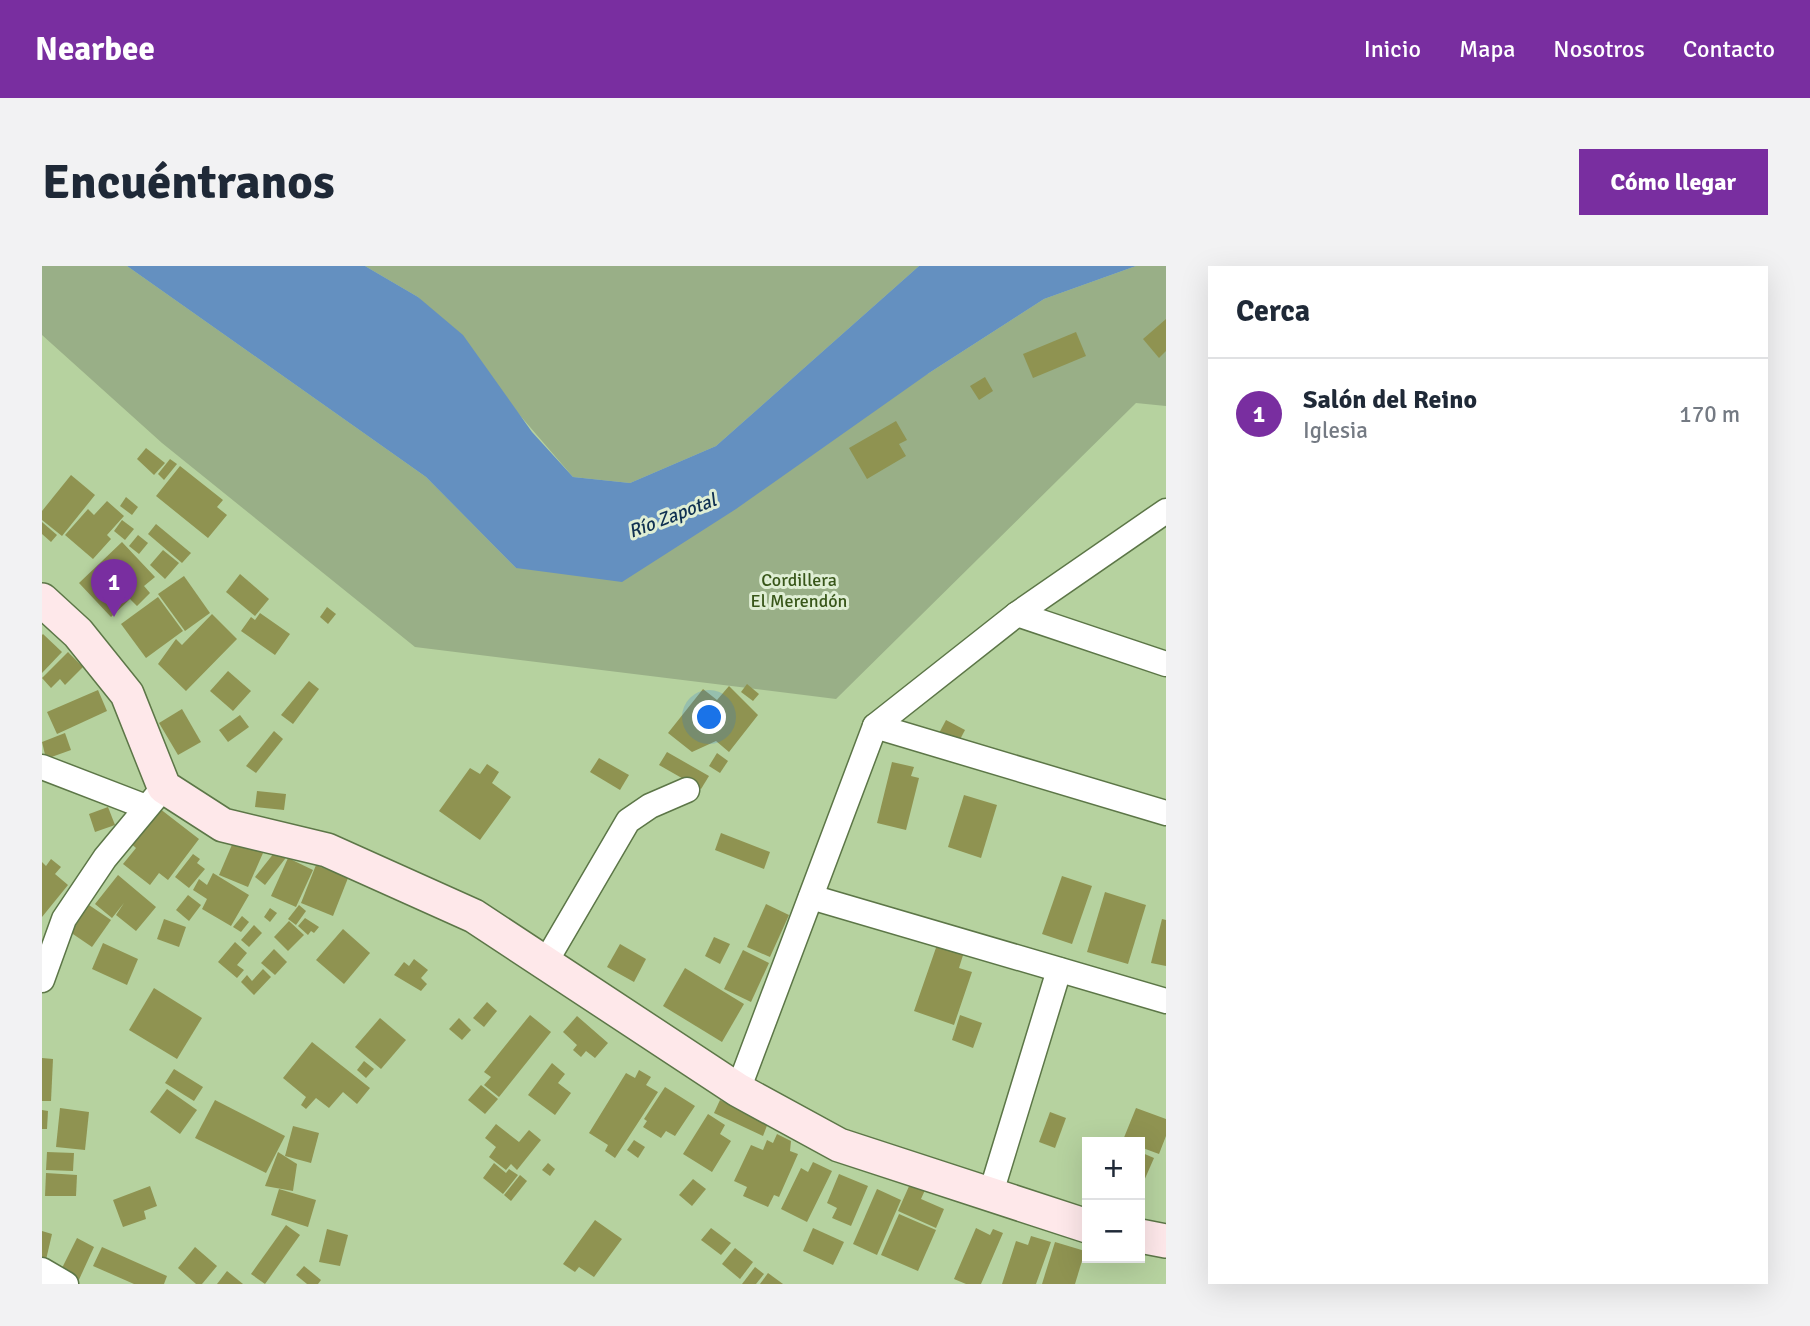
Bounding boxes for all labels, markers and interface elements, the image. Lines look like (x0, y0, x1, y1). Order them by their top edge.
text: Nearbee (35, 29, 155, 70)
text: Inicio (1364, 34, 1421, 64)
text: Mapa (1459, 34, 1515, 64)
text: Nosotros (1553, 34, 1645, 64)
text: Contacto (1683, 34, 1775, 64)
button: Cómo llegar (1579, 149, 1768, 215)
text: Encuéntranos (42, 152, 335, 212)
text: Cerca (1236, 293, 1310, 330)
text: Salón del Reino (1303, 384, 1477, 416)
text: 1 (1253, 400, 1265, 429)
text: 170 m (1679, 400, 1740, 429)
text: Iglesia (1303, 416, 1368, 445)
water label: Río Zapotal (625, 488, 721, 544)
pin: 1 (91, 559, 137, 617)
park label: Cordillera El Merendón (751, 569, 847, 612)
your location (692, 700, 726, 734)
map controls (1082, 1137, 1145, 1263)
button: + (1082, 1137, 1145, 1200)
button: − (1082, 1200, 1145, 1263)

